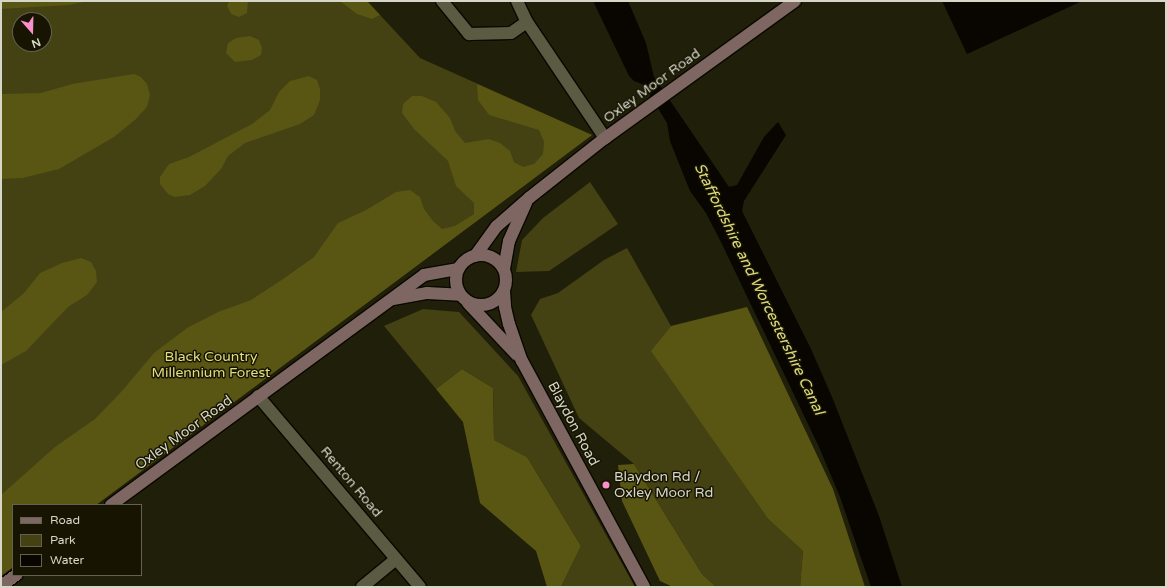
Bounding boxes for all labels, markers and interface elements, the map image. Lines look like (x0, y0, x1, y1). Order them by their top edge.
north arrow (12, 12, 52, 52)
text: N (30, 35, 42, 50)
street label: Oxley Moor Road (600, 45, 704, 127)
water label: Staffordshire and Worcestershire Canal (690, 160, 828, 418)
park label: Black Country Millennium Forest (152, 349, 270, 382)
street label: Blaydon Road (544, 379, 602, 469)
street label: Oxley Moor Road (132, 392, 236, 474)
street label: Renton Road (316, 443, 386, 521)
place label: Blaydon Rd / Oxley Moor Rd (614, 469, 713, 502)
marker: Blaydon Rd / Oxley Moor Rd (601, 480, 611, 490)
legend (12, 504, 142, 576)
text: Road (50, 513, 80, 527)
text: Park (50, 533, 76, 547)
text: Water (50, 553, 84, 567)

